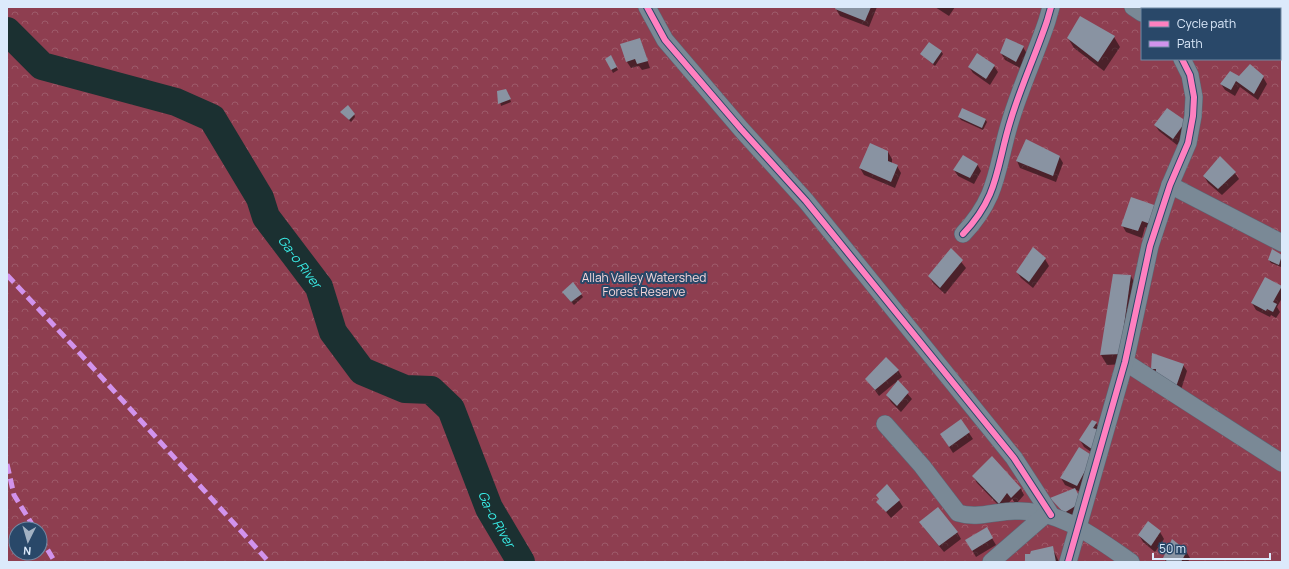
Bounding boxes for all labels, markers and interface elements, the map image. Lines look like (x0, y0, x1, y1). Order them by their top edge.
legend (1141, 8, 1281, 60)
text: Cycle path (1177, 15, 1236, 32)
text: Path (1177, 35, 1203, 52)
water label: Ga-o River (274, 232, 327, 294)
park label: Allah Valley Watershed Forest Reserve (582, 269, 706, 300)
water label: Ga-o River (474, 488, 521, 553)
north arrow (8, 521, 48, 561)
scale bar (1153, 535, 1270, 561)
text: 50 m (1159, 540, 1186, 557)
text: N (22, 544, 32, 559)

